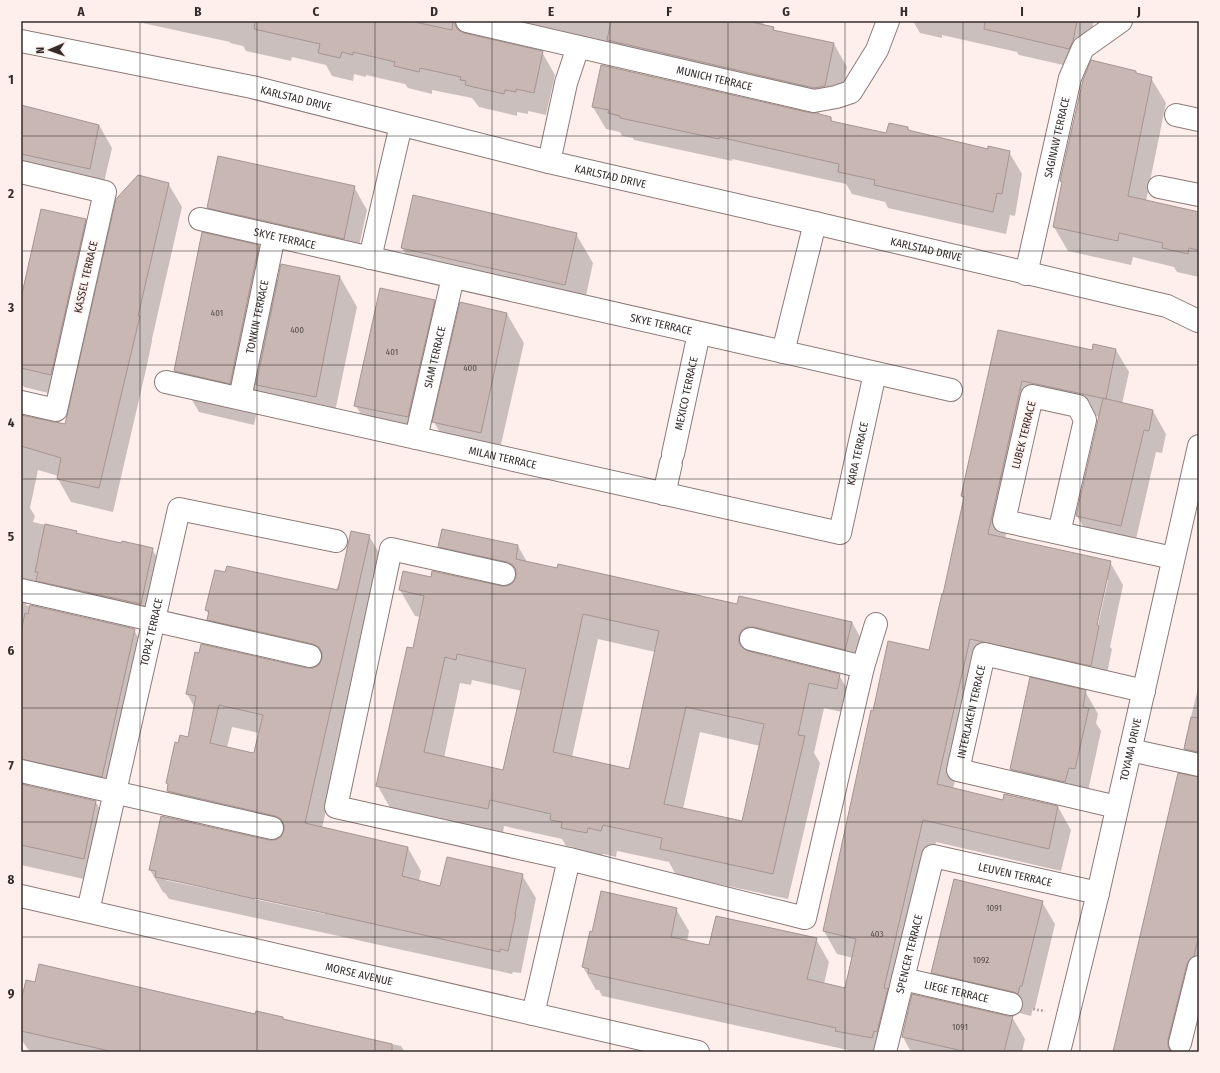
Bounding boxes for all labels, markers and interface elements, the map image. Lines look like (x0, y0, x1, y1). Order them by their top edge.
text: A (76, 4, 85, 19)
text: B (194, 4, 202, 19)
text: C (313, 4, 320, 19)
text: D (430, 4, 438, 19)
text: E (548, 4, 554, 19)
text: F (666, 4, 672, 19)
text: G (782, 4, 790, 19)
text: H (900, 4, 908, 19)
text: I (1020, 4, 1024, 19)
text: J (1136, 4, 1141, 19)
north arrow (30, 30, 70, 70)
text: N (34, 47, 47, 54)
street label: MUNICH TERRACE (675, 63, 754, 93)
text: 1 (8, 72, 14, 87)
street label: KARLSTAD DRIVE (259, 83, 333, 113)
street label: SAGINAW TERRACE (1041, 96, 1072, 179)
street label: KARLSTAD DRIVE (574, 162, 648, 191)
text: 2 (7, 186, 14, 201)
street label: SKYE TERRACE (253, 225, 317, 252)
street label: KARLSTAD DRIVE (889, 235, 963, 264)
street label: KASSEL TERRACE (71, 240, 101, 314)
street label: TONKIN TERRACE (243, 279, 271, 355)
text: 3 (7, 300, 14, 315)
house number: 401 (211, 308, 223, 318)
street label: SKYE TERRACE (629, 311, 693, 337)
house number: 400 (290, 325, 304, 335)
street label: SIAM TERRACE (421, 325, 448, 389)
house number: 401 (386, 347, 398, 357)
street label: MEXICO TERRACE (672, 355, 700, 431)
house number: 400 (463, 363, 477, 373)
street label: LUBEK TERRACE (1009, 400, 1039, 470)
text: 4 (8, 415, 15, 430)
street label: KARA TERRACE (844, 421, 871, 487)
street label: MILAN TERRACE (467, 443, 538, 471)
text: 5 (8, 529, 14, 544)
street label: TOPAZ TERRACE (137, 597, 165, 667)
text: 6 (8, 643, 15, 658)
street label: INTERLAKEN TERRACE (954, 664, 988, 760)
street label: TOYAMA DRIVE (1117, 717, 1144, 782)
text: 7 (8, 758, 14, 773)
street label: LEUVEN TERRACE (977, 860, 1053, 889)
text: 8 (8, 872, 15, 887)
house number: 1091 (986, 903, 1002, 913)
street label: SPENCER TERRACE (893, 913, 925, 995)
house number: 403 (870, 929, 884, 939)
house number: 1092 (973, 955, 989, 965)
street label: MORSE AVENUE (324, 960, 394, 988)
street label: LIEGE TERRACE (923, 978, 990, 1005)
text: 9 (8, 986, 15, 1001)
house number: 1091 (952, 1022, 968, 1032)

